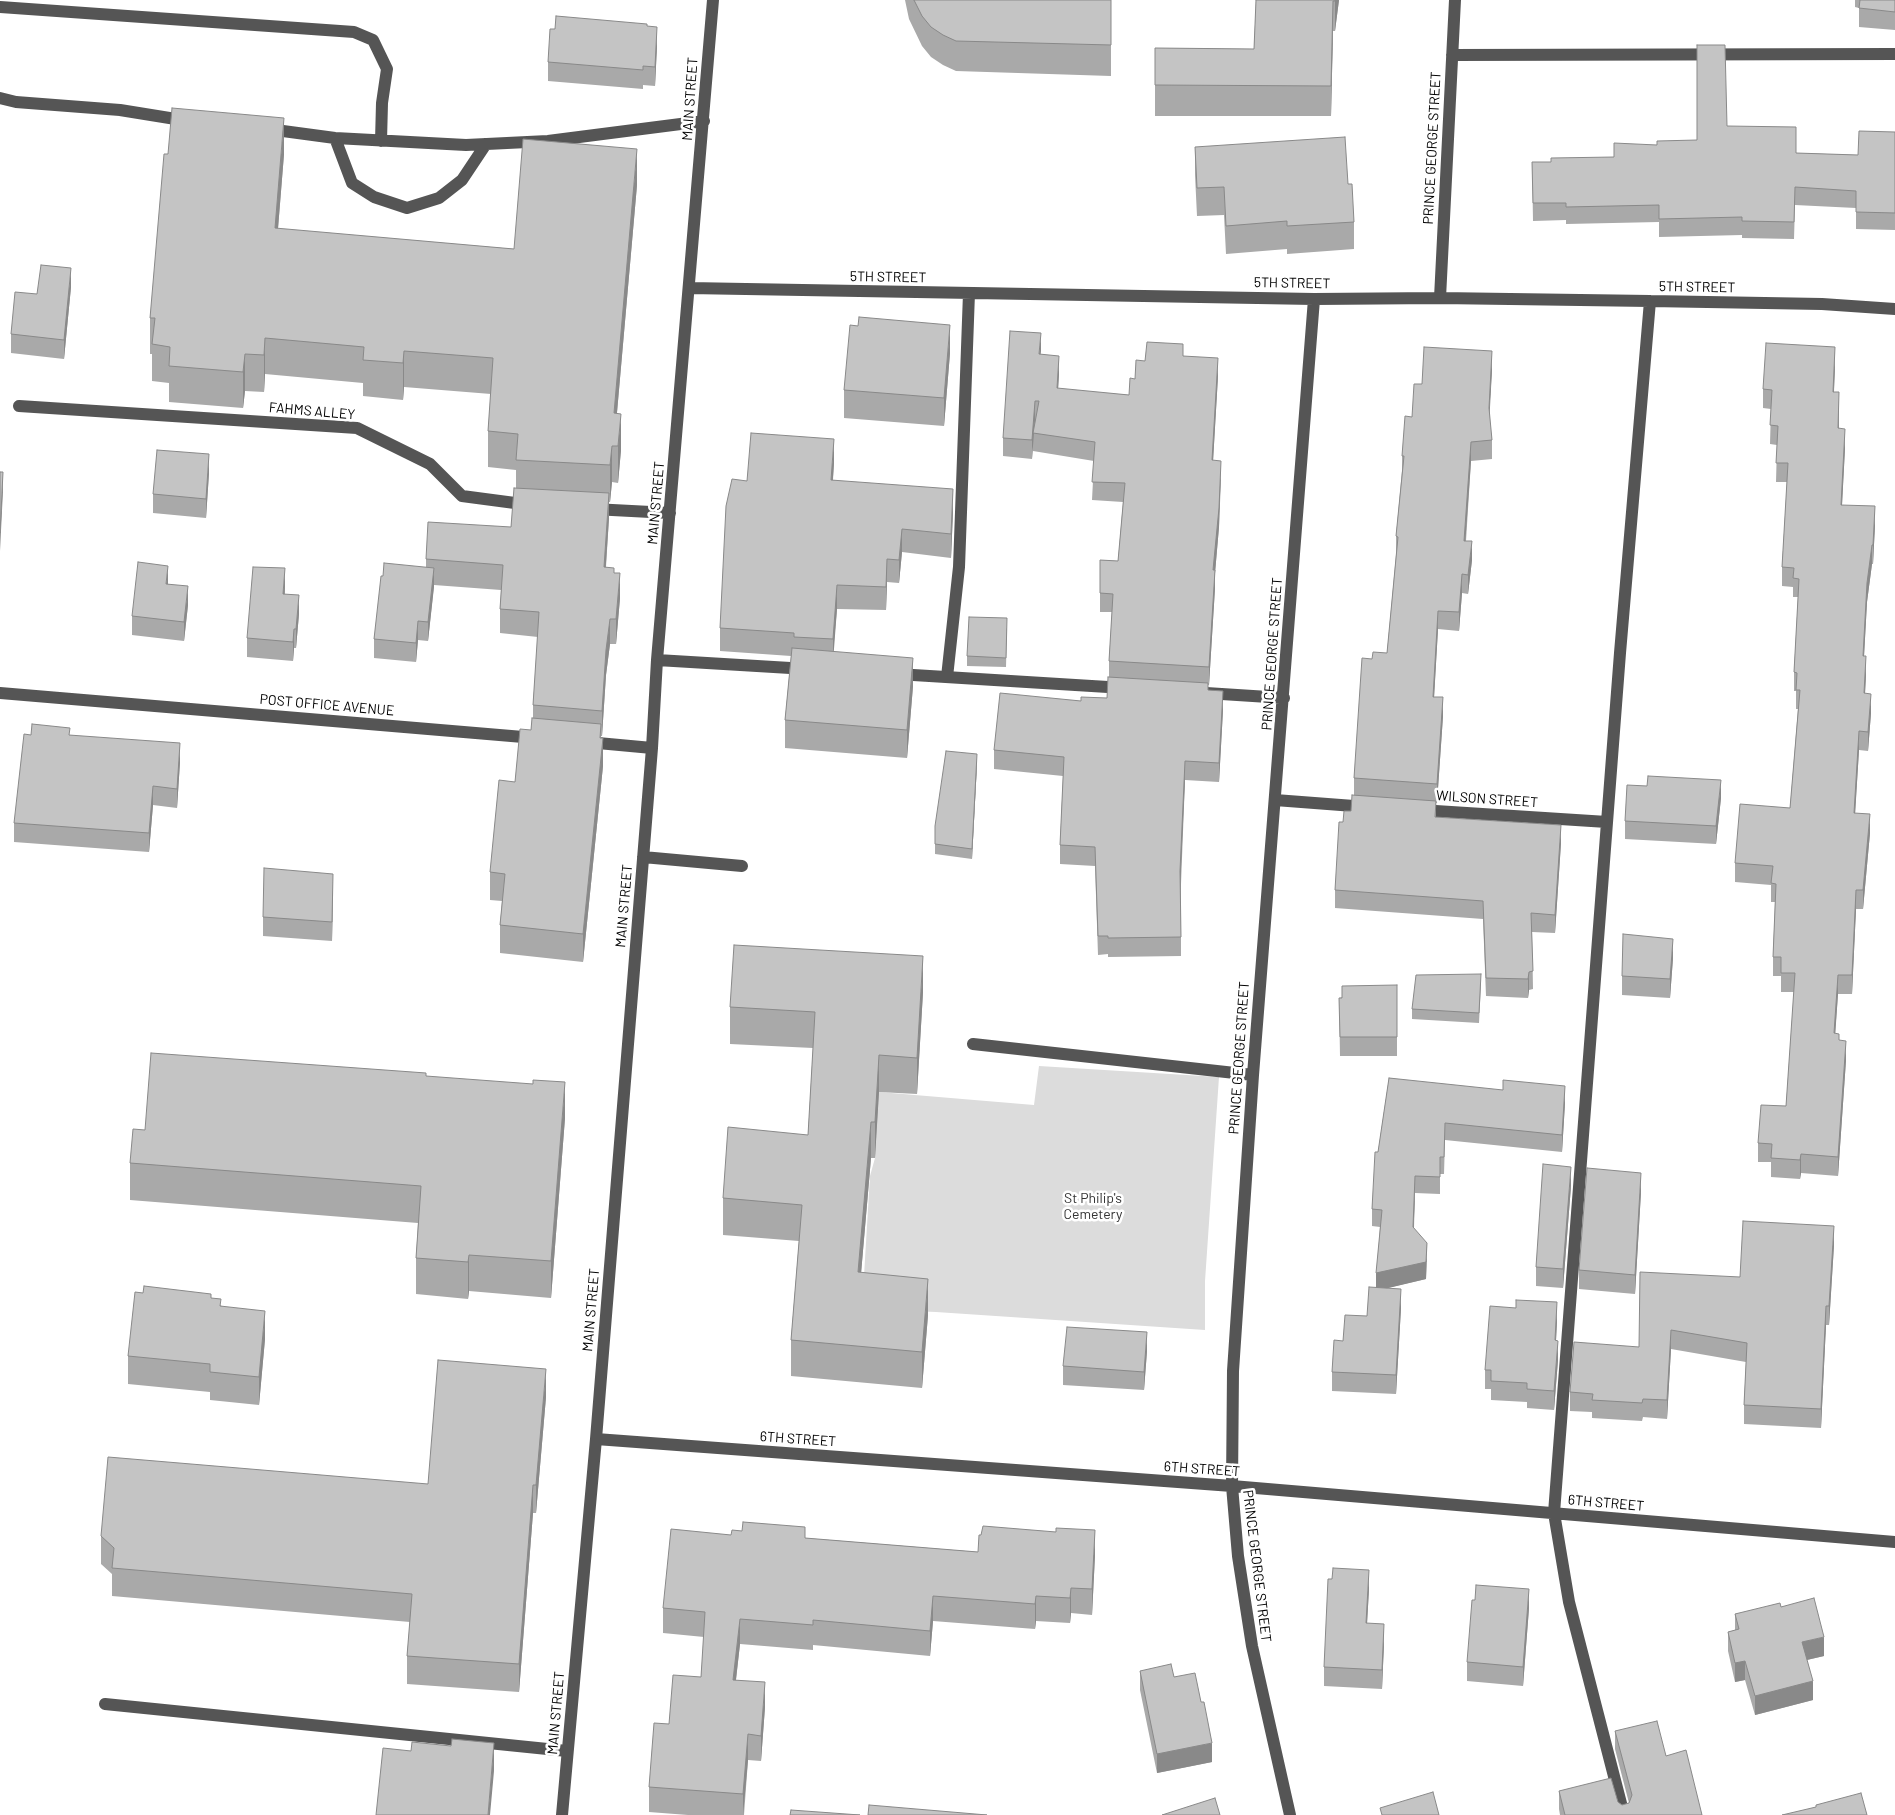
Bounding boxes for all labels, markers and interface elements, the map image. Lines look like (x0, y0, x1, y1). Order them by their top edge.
street label: MAIN STREET (679, 57, 701, 141)
street label: PRINCE GEORGE STREET (1420, 71, 1444, 225)
street label: 5TH STREET (850, 268, 926, 286)
street label: 5TH STREET (1254, 274, 1330, 292)
street label: 5TH STREET (1659, 278, 1735, 296)
street label: FAHMS ALLEY (268, 399, 356, 423)
street label: MAIN STREET (644, 461, 668, 545)
street label: PRINCE GEORGE STREET (1258, 577, 1286, 731)
street label: POST OFFICE AVENUE (259, 691, 395, 719)
street label: WILSON STREET (1435, 787, 1539, 811)
street label: MAIN STREET (612, 864, 636, 948)
street label: PRINCE GEORGE STREET (1225, 981, 1253, 1135)
park label: St Philip's Cemetery (1063, 1190, 1123, 1222)
street label: MAIN STREET (579, 1268, 603, 1352)
street label: 6TH STREET (759, 1428, 837, 1450)
street label: 6TH STREET (1163, 1458, 1241, 1480)
street label: PRINCE GEORGE STREET (1239, 1489, 1275, 1643)
street label: 6TH STREET (1567, 1491, 1645, 1515)
street label: MAIN STREET (544, 1671, 568, 1755)

